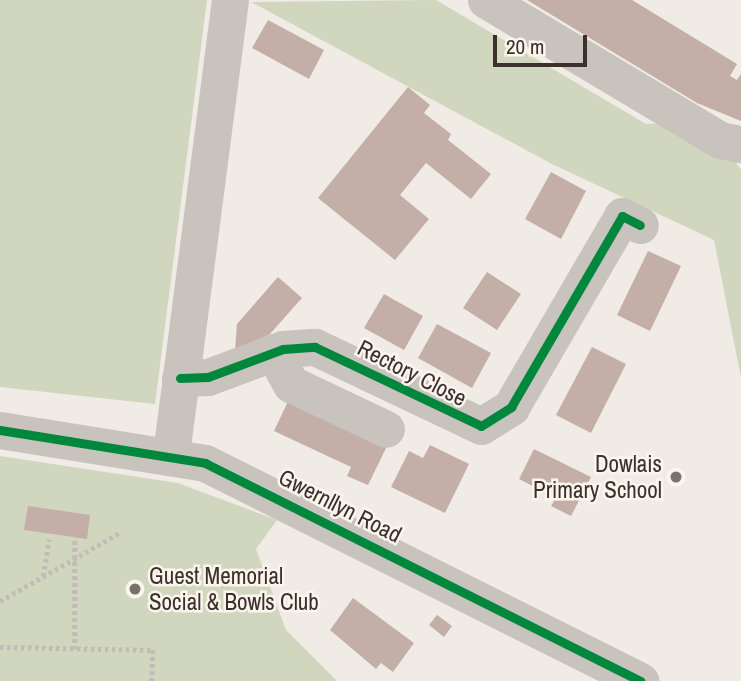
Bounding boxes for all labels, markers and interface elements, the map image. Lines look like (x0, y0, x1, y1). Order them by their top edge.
scale bar (496, 21, 590, 65)
text: 20 m (506, 32, 544, 61)
street label: Rectory Close (353, 334, 471, 412)
place label: Dowlais Primary School (533, 450, 662, 504)
street label: Gwernllyn Road (274, 463, 406, 549)
marker: Dowlais Primary School (668, 469, 684, 485)
place label: Guest Memorial Social & Bowls Club (149, 562, 319, 616)
marker: Guest Memorial Social & Bowls Club (127, 581, 143, 597)

